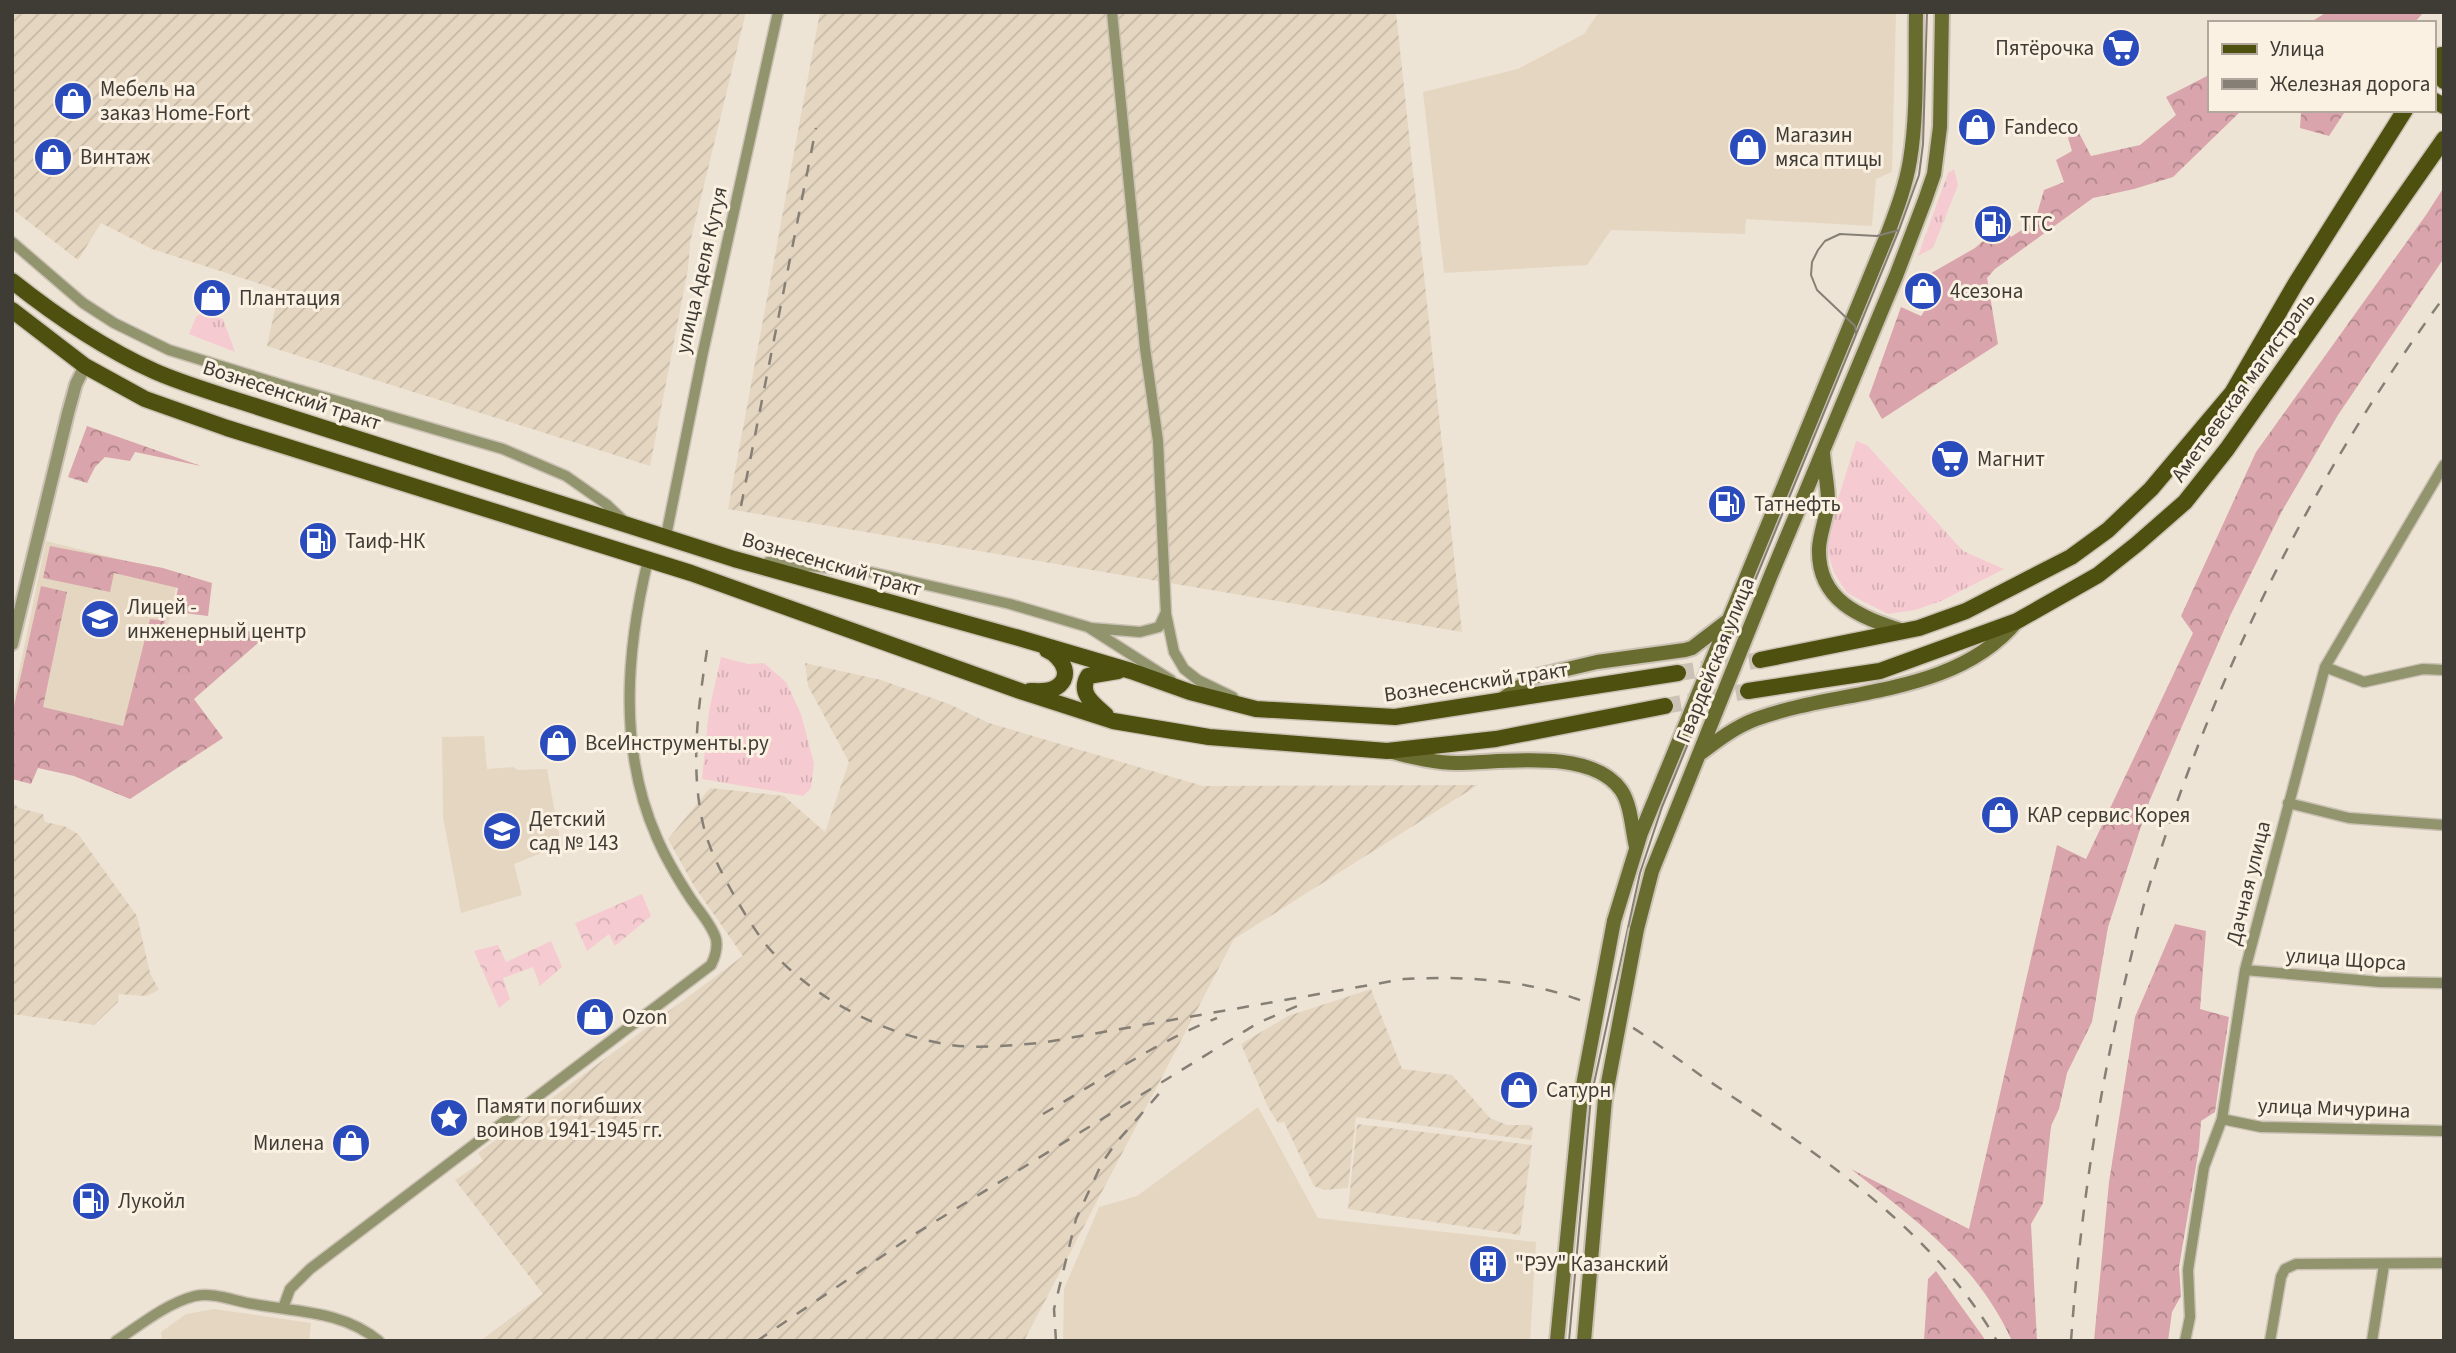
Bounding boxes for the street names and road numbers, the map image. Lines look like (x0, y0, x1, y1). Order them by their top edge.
street label: улица Аделя Кутуя (667, 184, 735, 356)
street label: Аметьевская магистраль (2164, 286, 2322, 488)
street label: Вознесенский тракт (199, 352, 385, 438)
street label: Вознесенский тракт (739, 524, 926, 604)
street label: Гвардейская улица (1668, 573, 1762, 747)
street label: Вознесенский тракт (1382, 654, 1570, 710)
street label: Дачная улица (2218, 818, 2278, 948)
street label: улица Щорса (2285, 940, 2407, 978)
street label: улица Мичурина (2257, 1090, 2411, 1126)

